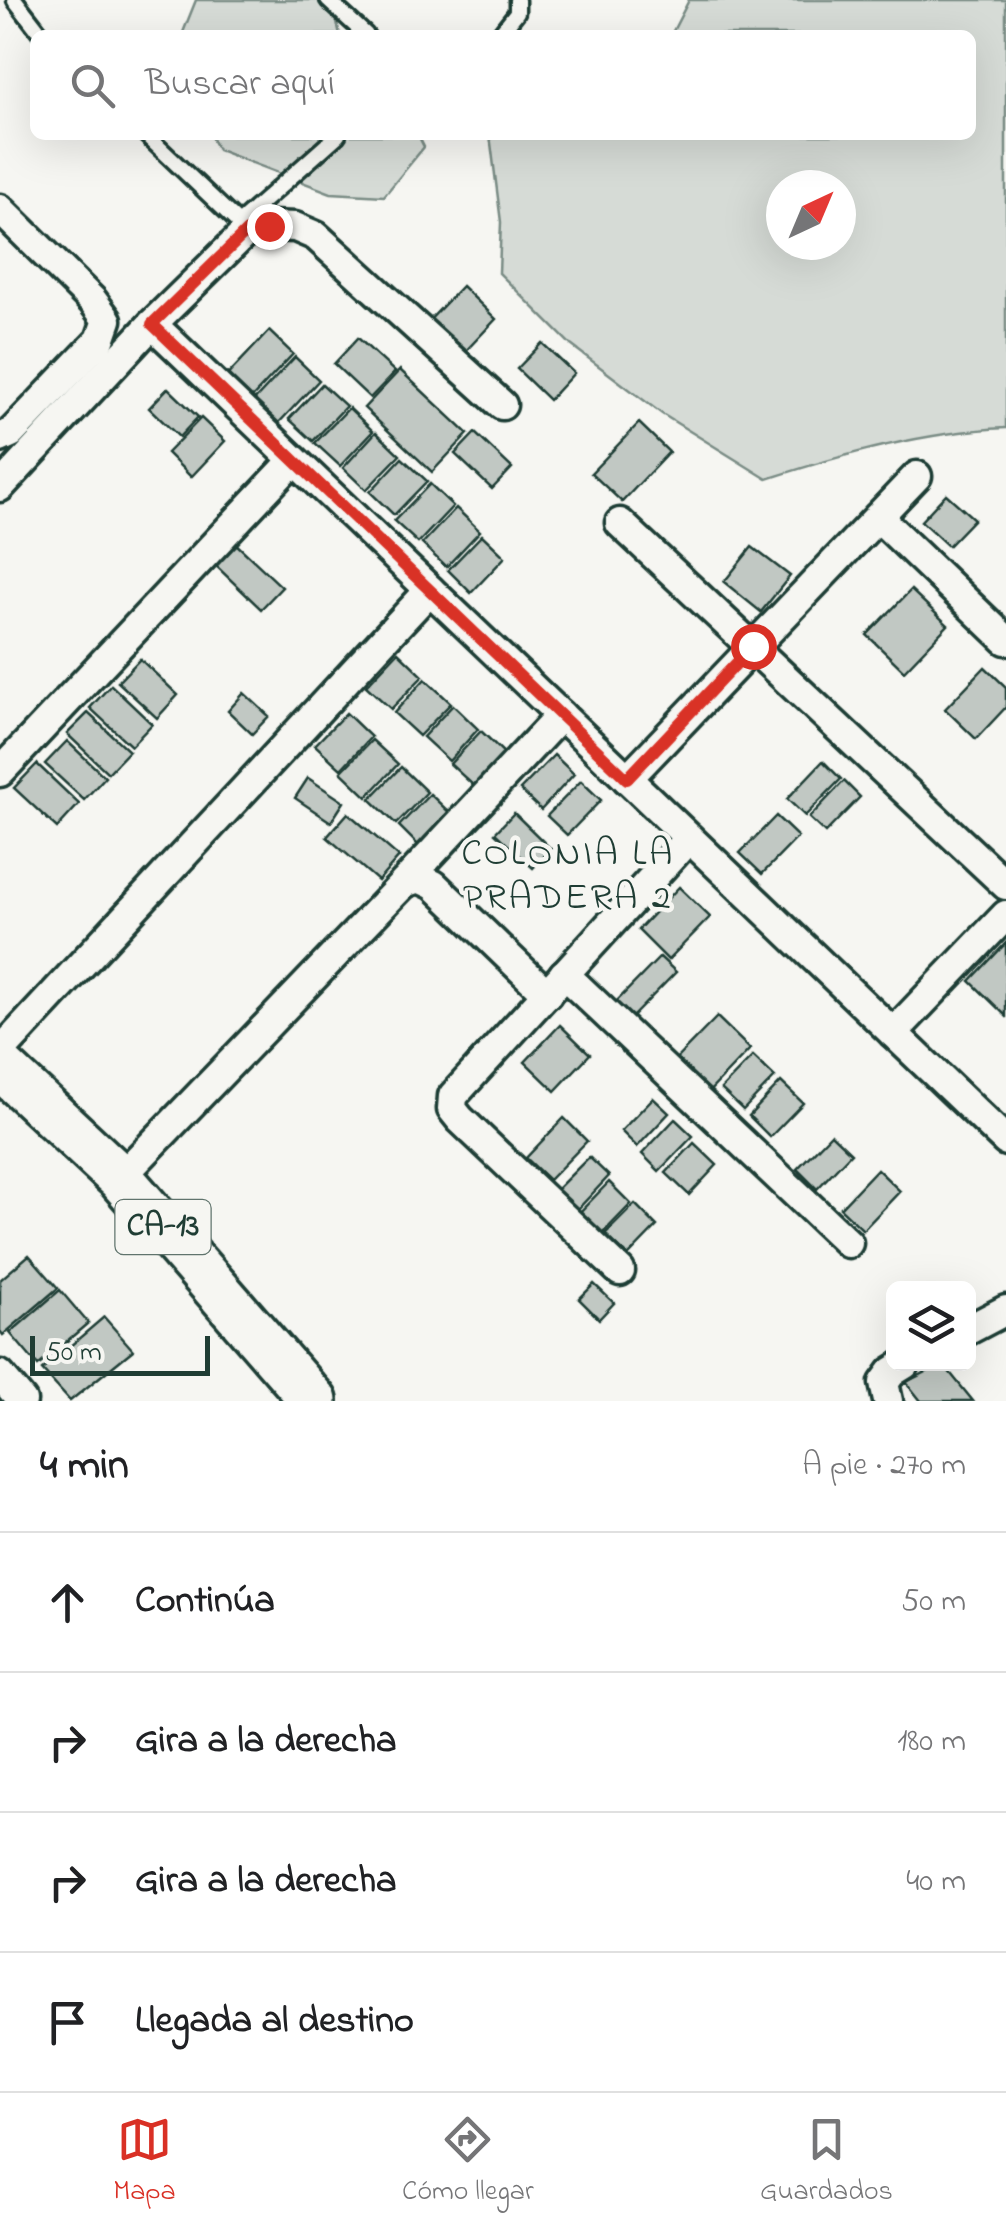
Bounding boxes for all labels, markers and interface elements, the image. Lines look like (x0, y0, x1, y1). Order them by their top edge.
search box (30, 30, 976, 140)
text: Buscar aquí (145, 57, 335, 113)
icon: search (65, 58, 120, 113)
north arrow (766, 170, 856, 260)
route end (247, 204, 293, 250)
route start (731, 624, 777, 670)
district label: COLONIA LA PRADERA 2 (461, 827, 675, 927)
road number: CA-13 (116, 1200, 210, 1254)
map controls (886, 1281, 976, 1371)
button: layers (886, 1281, 976, 1371)
scale bar (30, 1331, 210, 1376)
text: 50 m (45, 1333, 102, 1374)
text: 4 min (40, 1436, 129, 1497)
text: A pie · 270 m (802, 1443, 966, 1490)
text: Continúa (135, 1574, 275, 1630)
icon: ahead (40, 1575, 95, 1630)
text: 50 m (901, 1579, 966, 1626)
text: Gira a la derecha (135, 1714, 397, 1770)
icon: right (40, 1715, 95, 1770)
text: 180 m (897, 1719, 966, 1766)
text: Gira a la derecha (135, 1854, 397, 1910)
icon: right (40, 1855, 95, 1910)
text: 40 m (906, 1859, 966, 1906)
text: Llegada al destino (135, 1994, 414, 2050)
icon: arrive (40, 1995, 95, 2050)
tab: Mapa (113, 2112, 176, 2213)
tab: Cómo llegar (402, 2112, 534, 2213)
tab: Guardados (760, 2112, 893, 2213)

